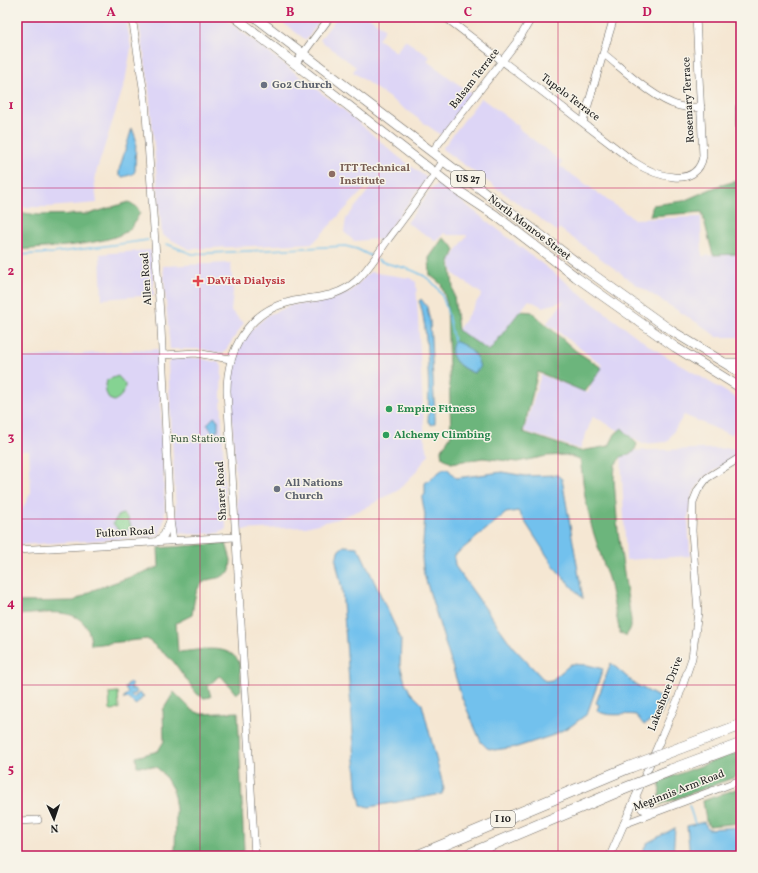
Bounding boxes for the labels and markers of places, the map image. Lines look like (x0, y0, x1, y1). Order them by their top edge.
place label: Go2 Church (272, 78, 332, 93)
marker: Go2 Church (259, 80, 269, 90)
place label: ITT Technical Institute (340, 161, 410, 189)
marker: ITT Technical Institute (327, 169, 337, 179)
place label: DaVita Dialysis (207, 274, 285, 289)
marker: DaVita Dialysis (192, 275, 204, 287)
place label: Empire Fitness (397, 402, 475, 417)
marker: Empire Fitness (384, 404, 394, 414)
place label: Alchemy Climbing (394, 428, 491, 443)
marker: Alchemy Climbing (381, 430, 391, 440)
place label: All Nations Church (285, 476, 343, 504)
marker: All Nations Church (272, 484, 282, 494)

